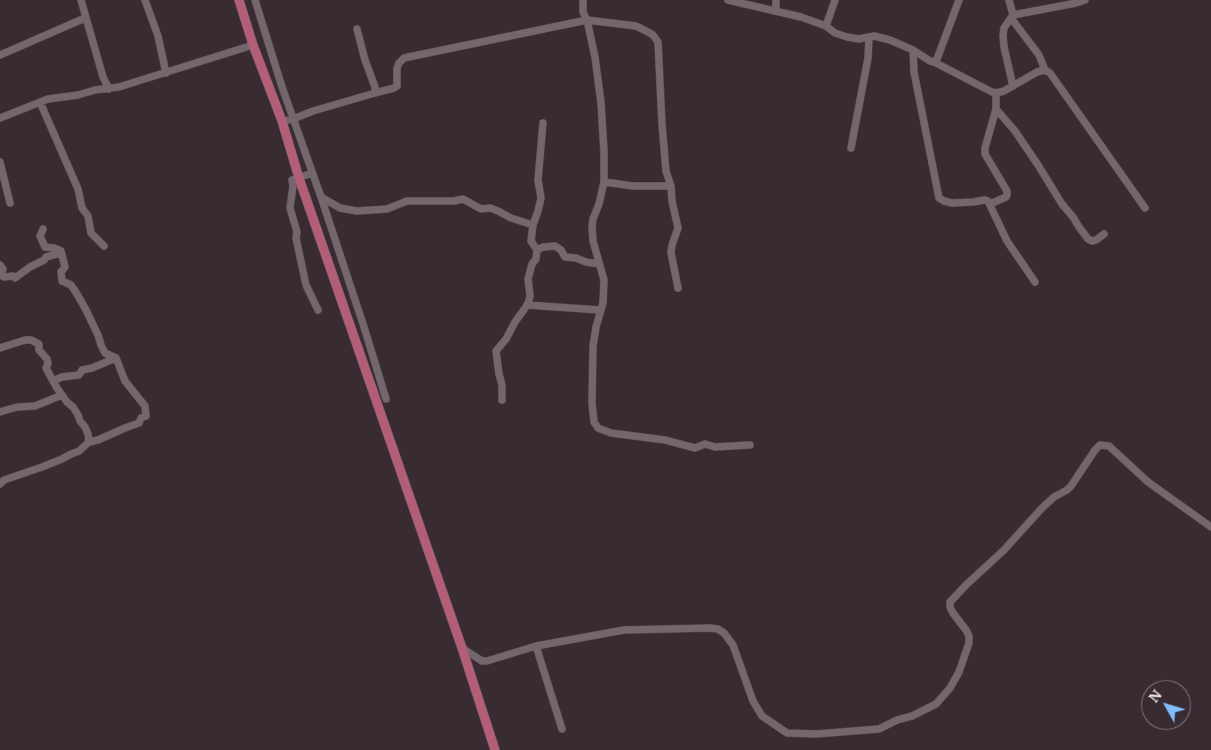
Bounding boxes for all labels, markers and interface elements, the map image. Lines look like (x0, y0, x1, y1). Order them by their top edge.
north arrow (1141, 680, 1191, 730)
text: N (1145, 686, 1166, 706)

